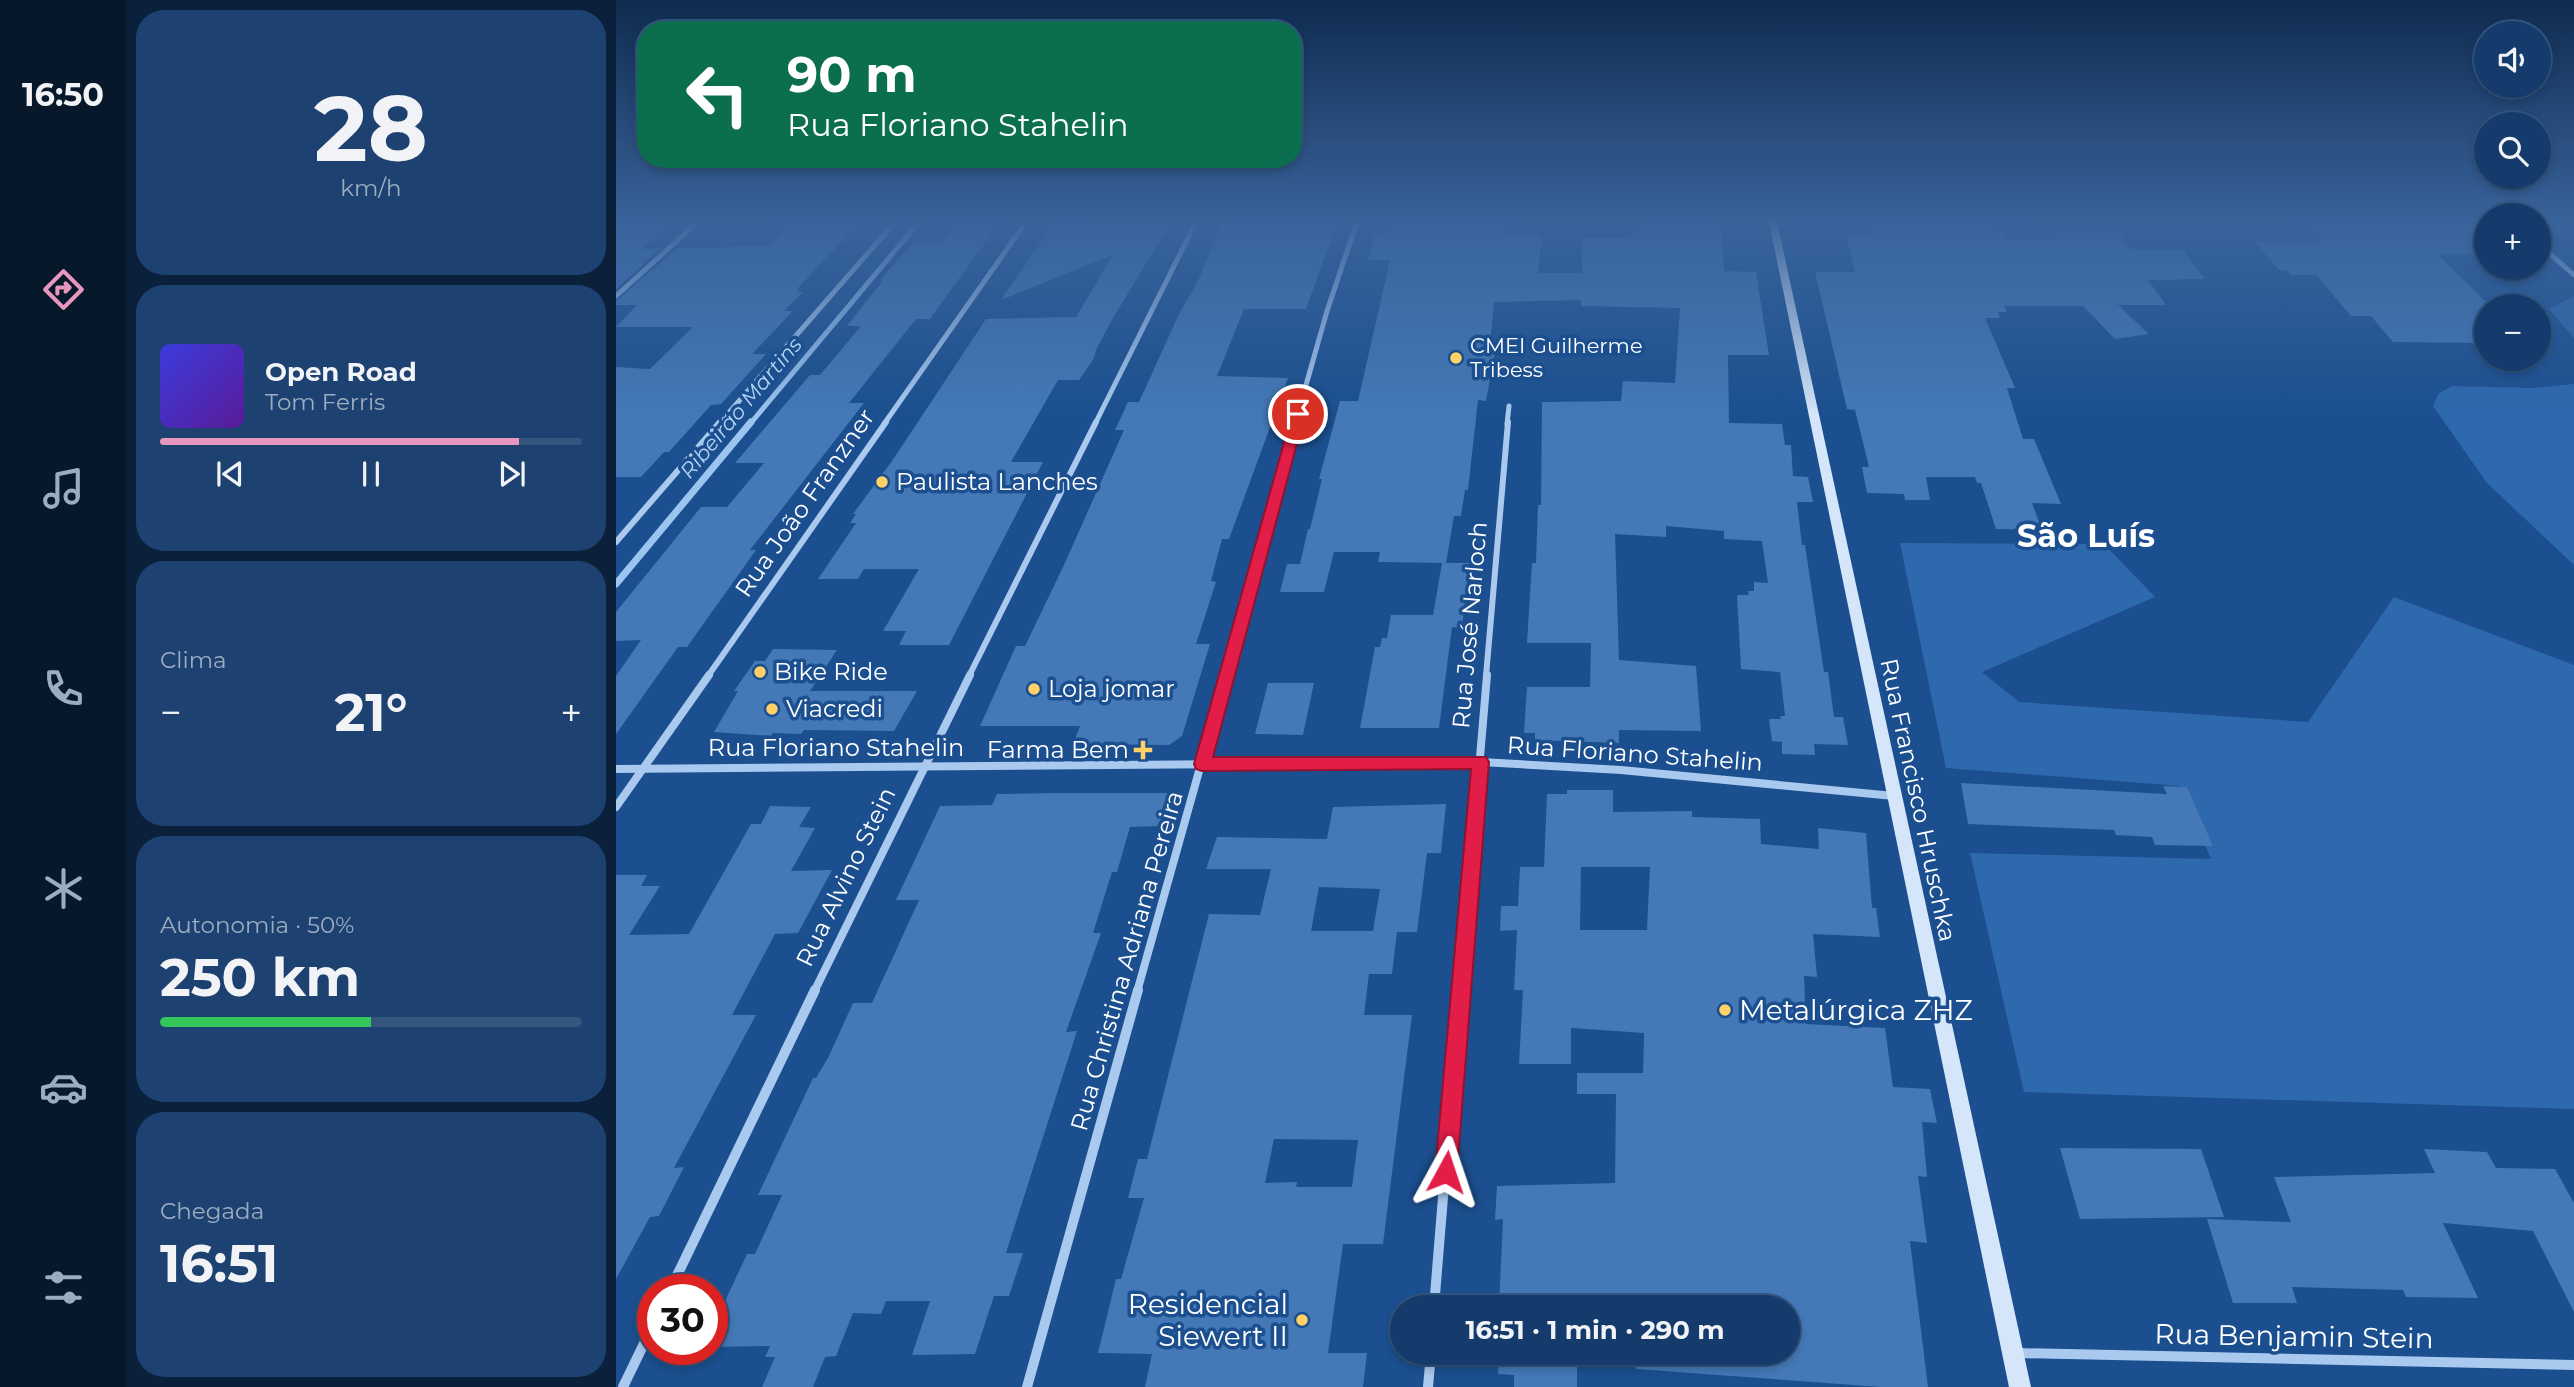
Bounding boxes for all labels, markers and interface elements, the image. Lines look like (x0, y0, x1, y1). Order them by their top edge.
map controls (2474, 21, 2551, 371)
button: sound (2474, 21, 2551, 98)
text: 90 m (787, 45, 917, 104)
icon: left (672, 49, 763, 140)
text: 28 (314, 73, 428, 184)
text: 16:50 (22, 75, 104, 114)
text: Rua Floriano Stahelin (787, 105, 1129, 144)
button: search (2474, 112, 2551, 189)
text: km/h (340, 174, 402, 202)
button: + (2474, 203, 2551, 280)
icon: directions (39, 265, 88, 314)
button: − (2474, 294, 2551, 371)
water label: Ribeirão Martins (674, 332, 807, 483)
place label: CMEI Guilherme Tribess (1470, 333, 1643, 382)
marker: CMEI Guilherme Tribess (1448, 350, 1464, 366)
text: Open Road (265, 356, 417, 388)
pin (1268, 384, 1328, 444)
text: Tom Ferris (265, 388, 385, 416)
icon: arrive (1279, 395, 1317, 433)
street label: Rua João Franzner (729, 403, 880, 602)
icon: previous (211, 455, 249, 493)
icon: pause (352, 455, 390, 493)
icon: next (493, 455, 531, 493)
icon: music (39, 464, 88, 513)
place label: Paulista Lanches (896, 467, 1098, 496)
marker: Paulista Lanches (874, 474, 890, 490)
district label: São Luís (2017, 516, 2155, 555)
street label: Rua José Narloch (1446, 520, 1493, 730)
text: Clima (160, 646, 227, 674)
street label: Rua Francisco Hruschka (1874, 656, 1963, 944)
place label: Bike Ride (774, 657, 888, 686)
icon: phone (39, 664, 88, 713)
marker: Bike Ride (752, 664, 768, 680)
place label: Loja jomar (1048, 674, 1175, 703)
text: 21° (335, 681, 407, 744)
marker: Loja jomar (1026, 681, 1042, 697)
text: − (160, 689, 182, 736)
text: + (560, 689, 582, 736)
place label: Viacredi (786, 694, 883, 723)
marker: Viacredi (764, 701, 780, 717)
street label: Rua Floriano Stahelin (1506, 730, 1764, 777)
street label: Rua Floriano Stahelin (708, 733, 964, 762)
place label: Farma Bem (987, 735, 1129, 764)
marker: Farma Bem (1135, 742, 1151, 758)
street label: Rua Alvino Stein (790, 782, 902, 971)
street label: Rua Christina Adriana Pereira (1064, 788, 1189, 1134)
icon: climate (39, 864, 88, 913)
text: Autonomia · 50% (160, 911, 354, 939)
text: 250 km (160, 946, 360, 1009)
place label: Metalúrgica ZHZ (1739, 993, 1973, 1027)
marker: Metalúrgica ZHZ (1717, 1002, 1733, 1018)
icon: car (39, 1063, 88, 1112)
position arrow (1409, 1135, 1483, 1209)
text: Chegada (160, 1197, 264, 1225)
text: 16:51 (160, 1232, 278, 1295)
icon: filters (39, 1263, 88, 1312)
speed limit sign: 30 (637, 1274, 728, 1365)
place label: Residencial Siewert II (1128, 1287, 1288, 1353)
marker: Residencial Siewert II (1294, 1312, 1310, 1328)
text: 16:51 · 1 min · 290 m (1465, 1314, 1725, 1346)
street label: Rua Benjamin Stein (2154, 1317, 2434, 1355)

